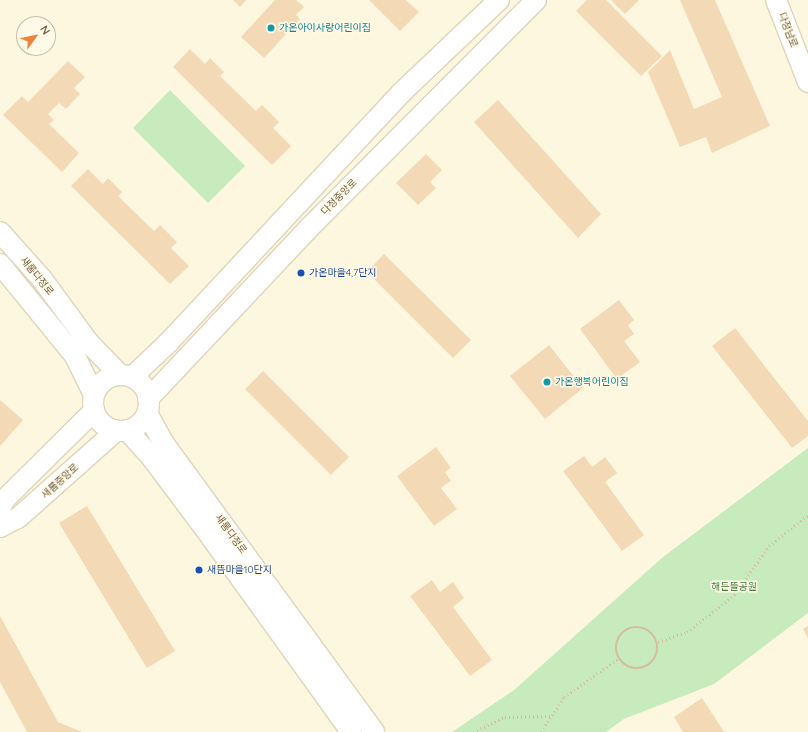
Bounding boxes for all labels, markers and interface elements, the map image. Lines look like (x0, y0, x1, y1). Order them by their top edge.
street label: 다정남로 (776, 11, 800, 49)
north arrow (16, 16, 56, 56)
place label: 가온아이사랑어린이집 (279, 22, 371, 34)
text: N (37, 23, 53, 37)
marker: 가온아이사랑어린이집 (266, 23, 276, 33)
street label: 다정중앙로 (318, 176, 360, 218)
street label: 새롬다정로 (18, 254, 56, 298)
place label: 가온마을4,7단지 (309, 267, 377, 279)
marker: 가온마을4,7단지 (296, 268, 306, 278)
place label: 가온행복어린이집 (555, 376, 629, 388)
marker: 가온행복어린이집 (542, 377, 552, 387)
street label: 새롬중앙로 (39, 461, 81, 501)
street label: 새롬다정로 (213, 512, 249, 556)
place label: 새뜸마을10단지 (207, 564, 272, 576)
marker: 새뜸마을10단지 (194, 565, 204, 575)
park label: 해든뜰공원 (711, 581, 757, 593)

